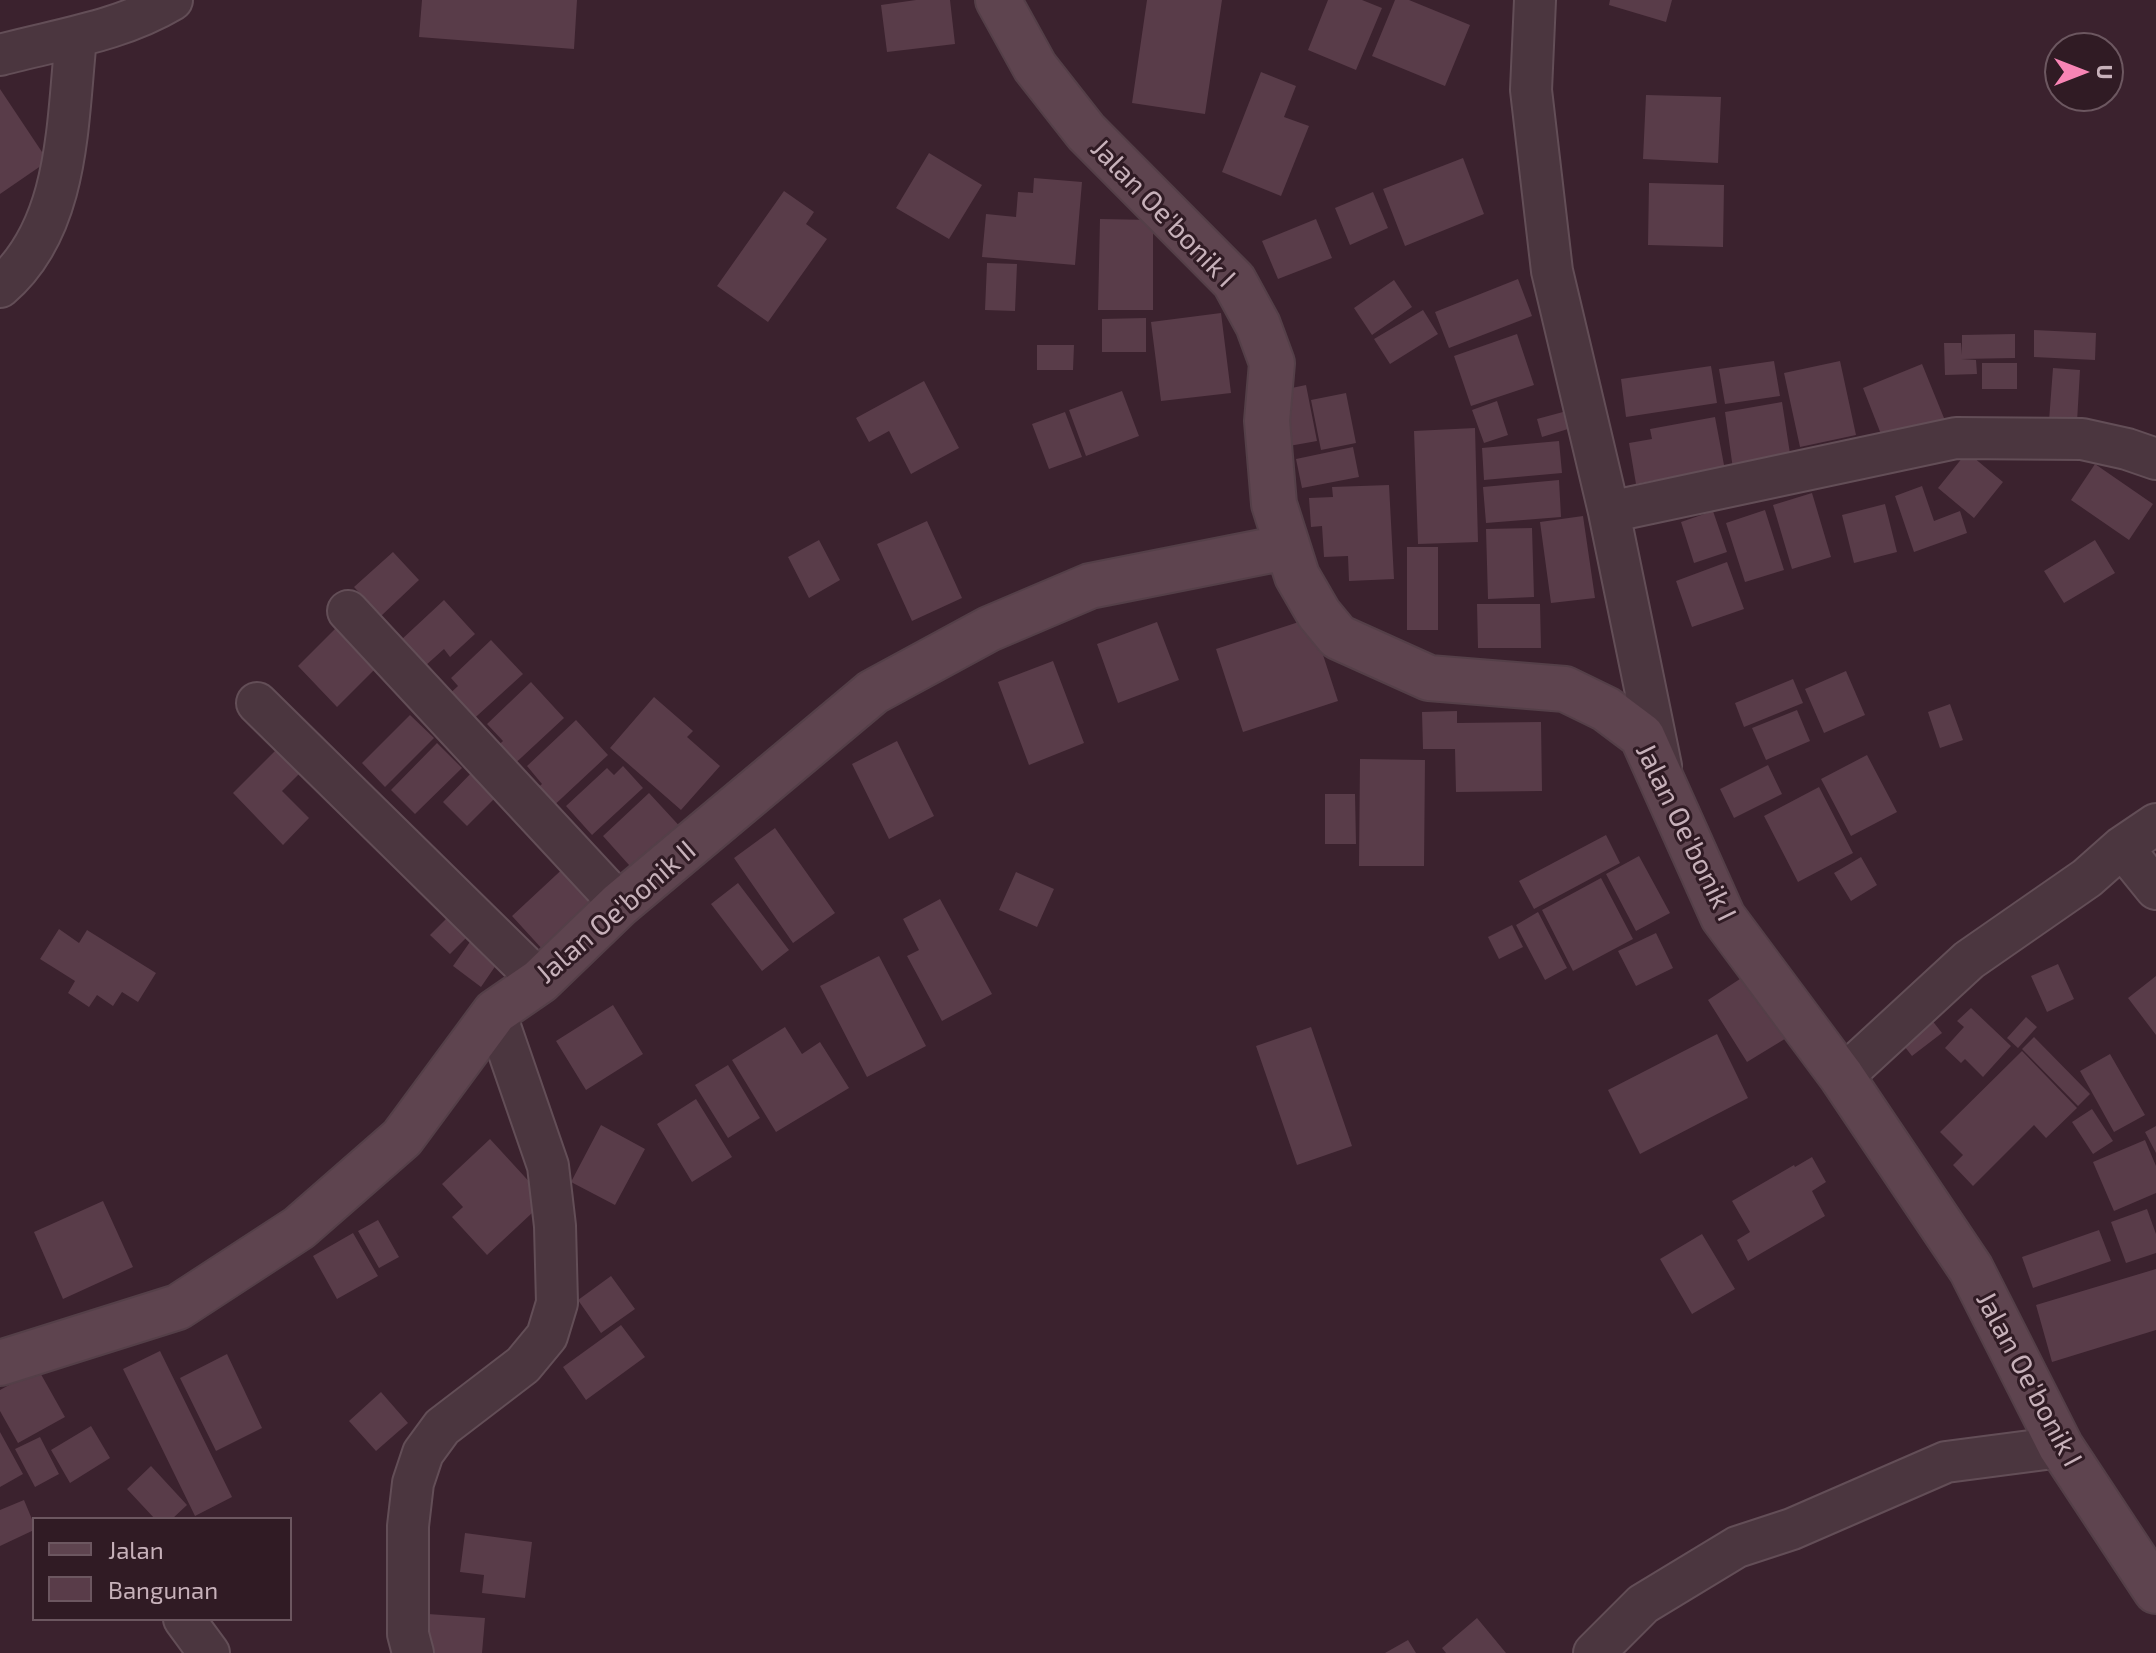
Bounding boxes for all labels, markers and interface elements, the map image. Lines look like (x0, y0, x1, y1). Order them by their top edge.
north arrow (2044, 32, 2124, 112)
text: U (2093, 64, 2119, 80)
street label: Jalan Oe'bonik I (1084, 132, 1242, 294)
street label: Jalan Oe'bonik I (1629, 738, 1743, 926)
street label: Jalan Oe'bonik II (529, 833, 703, 991)
street label: Jalan Oe'bonik I (1969, 1286, 2089, 1472)
legend (32, 1517, 292, 1621)
text: Jalan (108, 1535, 164, 1564)
text: Bangunan (108, 1575, 218, 1604)

